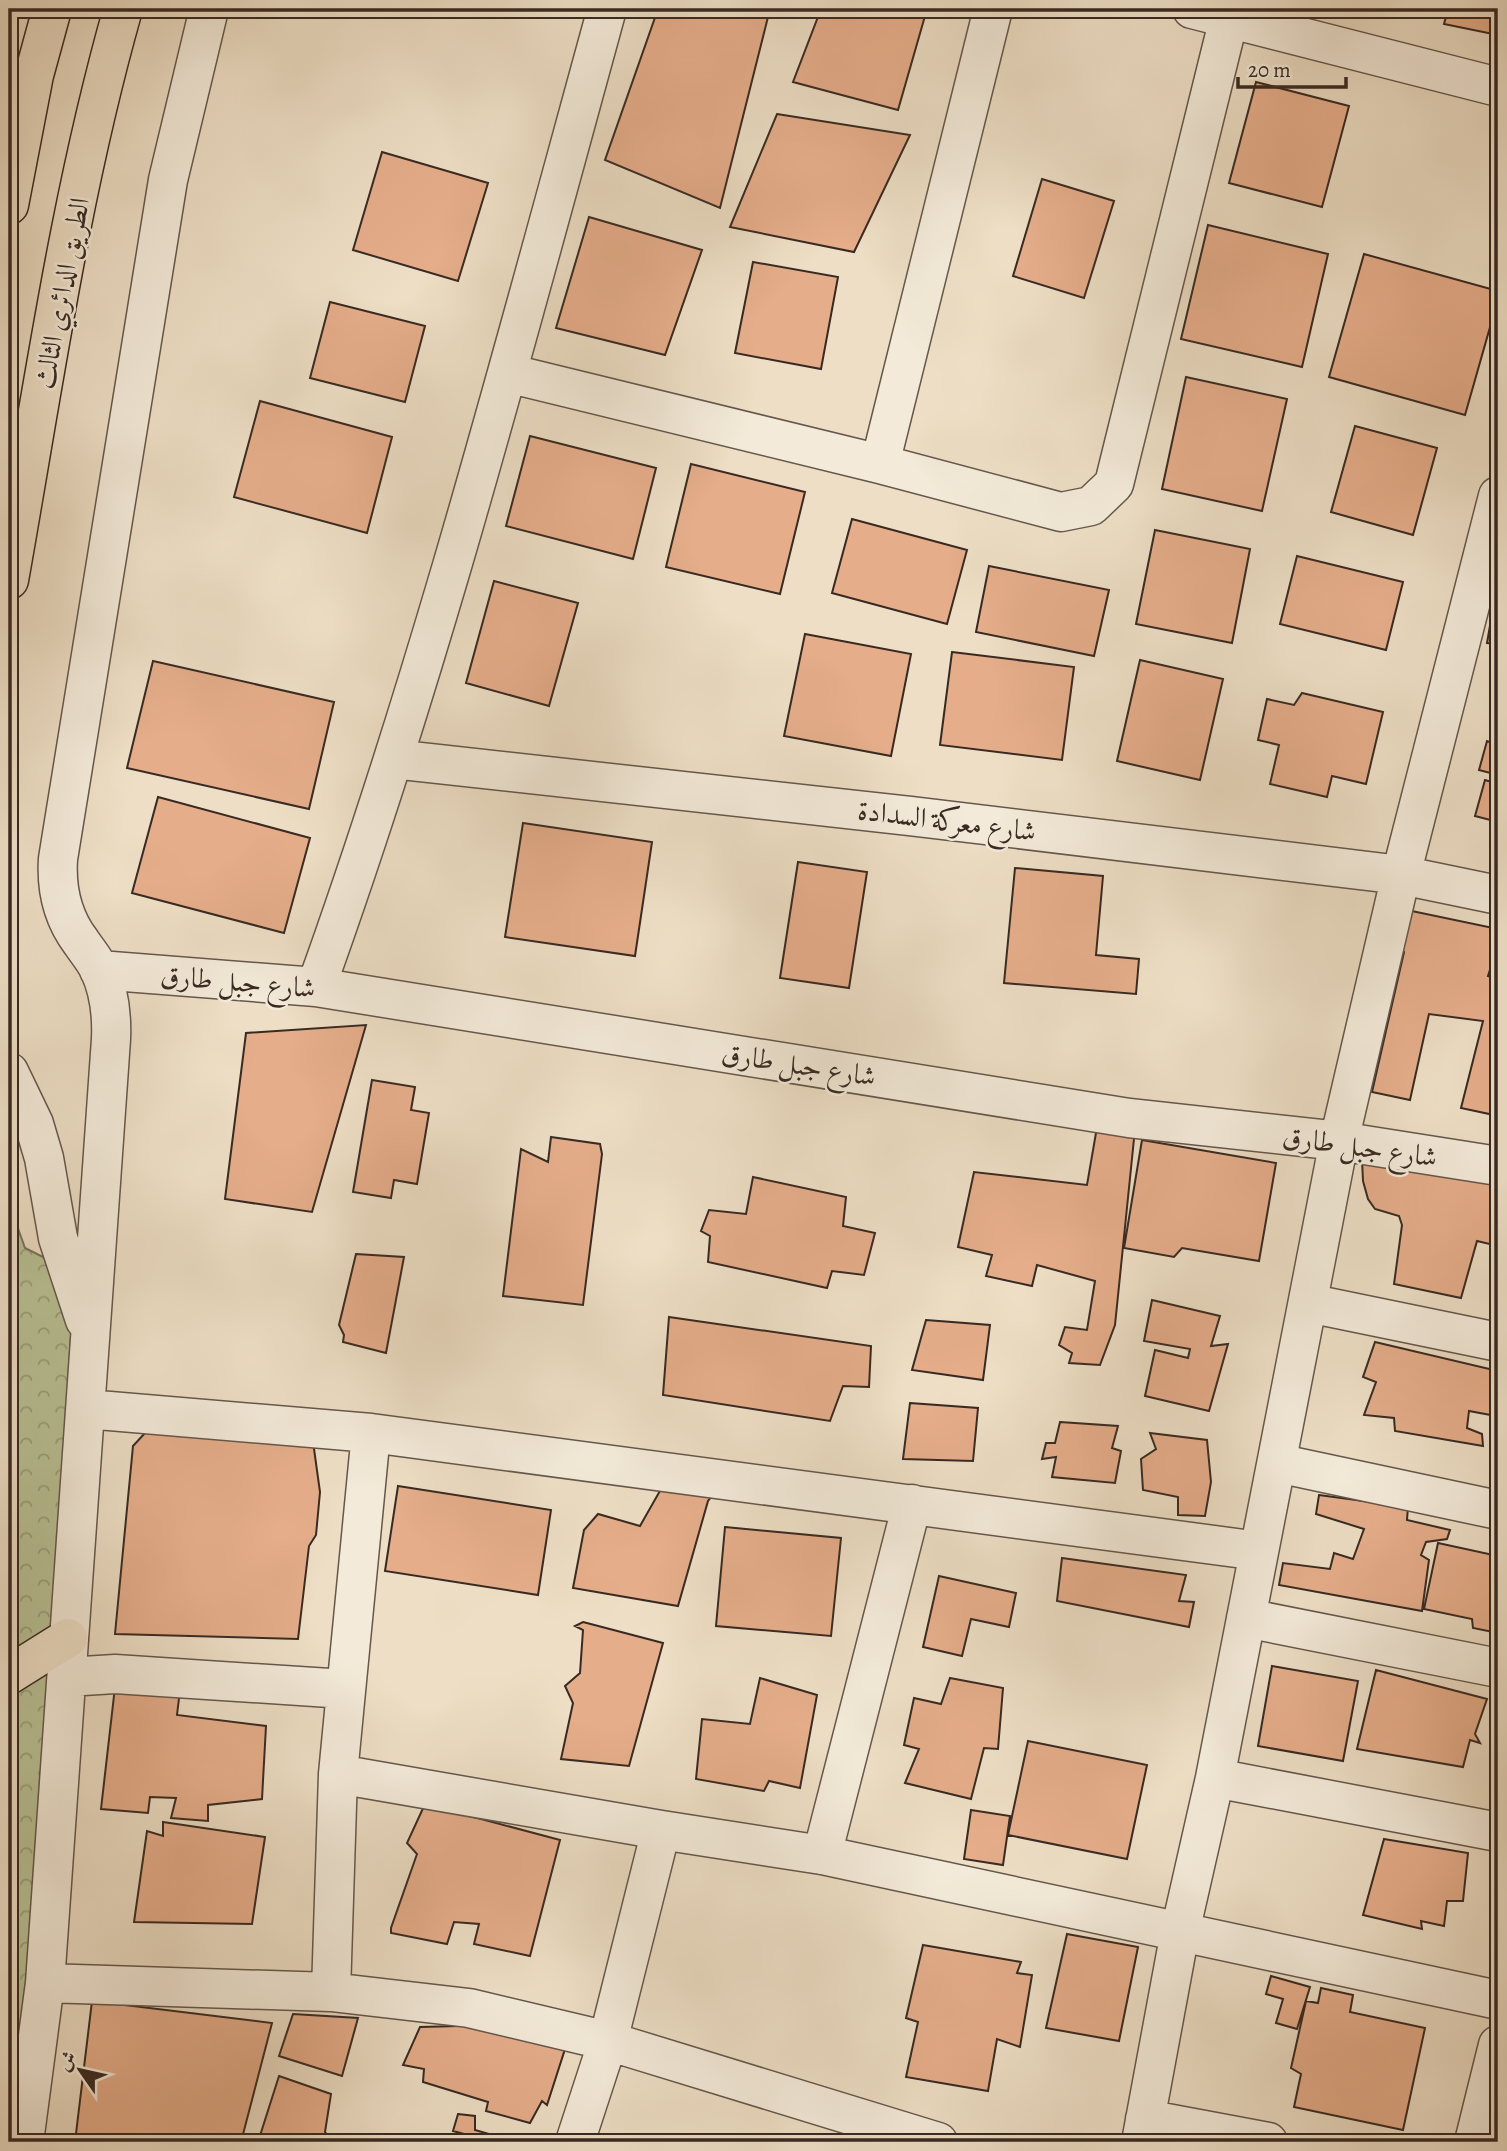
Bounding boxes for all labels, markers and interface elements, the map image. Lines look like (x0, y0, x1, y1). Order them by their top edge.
scale bar (1238, 46, 1346, 90)
text: 20 m (1248, 56, 1291, 84)
street label: الطريق الدائري الثالث (25, 194, 102, 393)
street label: شارع معركة السدادة (855, 791, 1038, 855)
street label: شارع جبل طارق (158, 956, 317, 1012)
street label: شارع جبل طارق (718, 1034, 879, 1100)
street label: شارع جبل طارق (1280, 1117, 1440, 1181)
north arrow (46, 2036, 116, 2106)
text: ش (51, 2046, 83, 2076)

